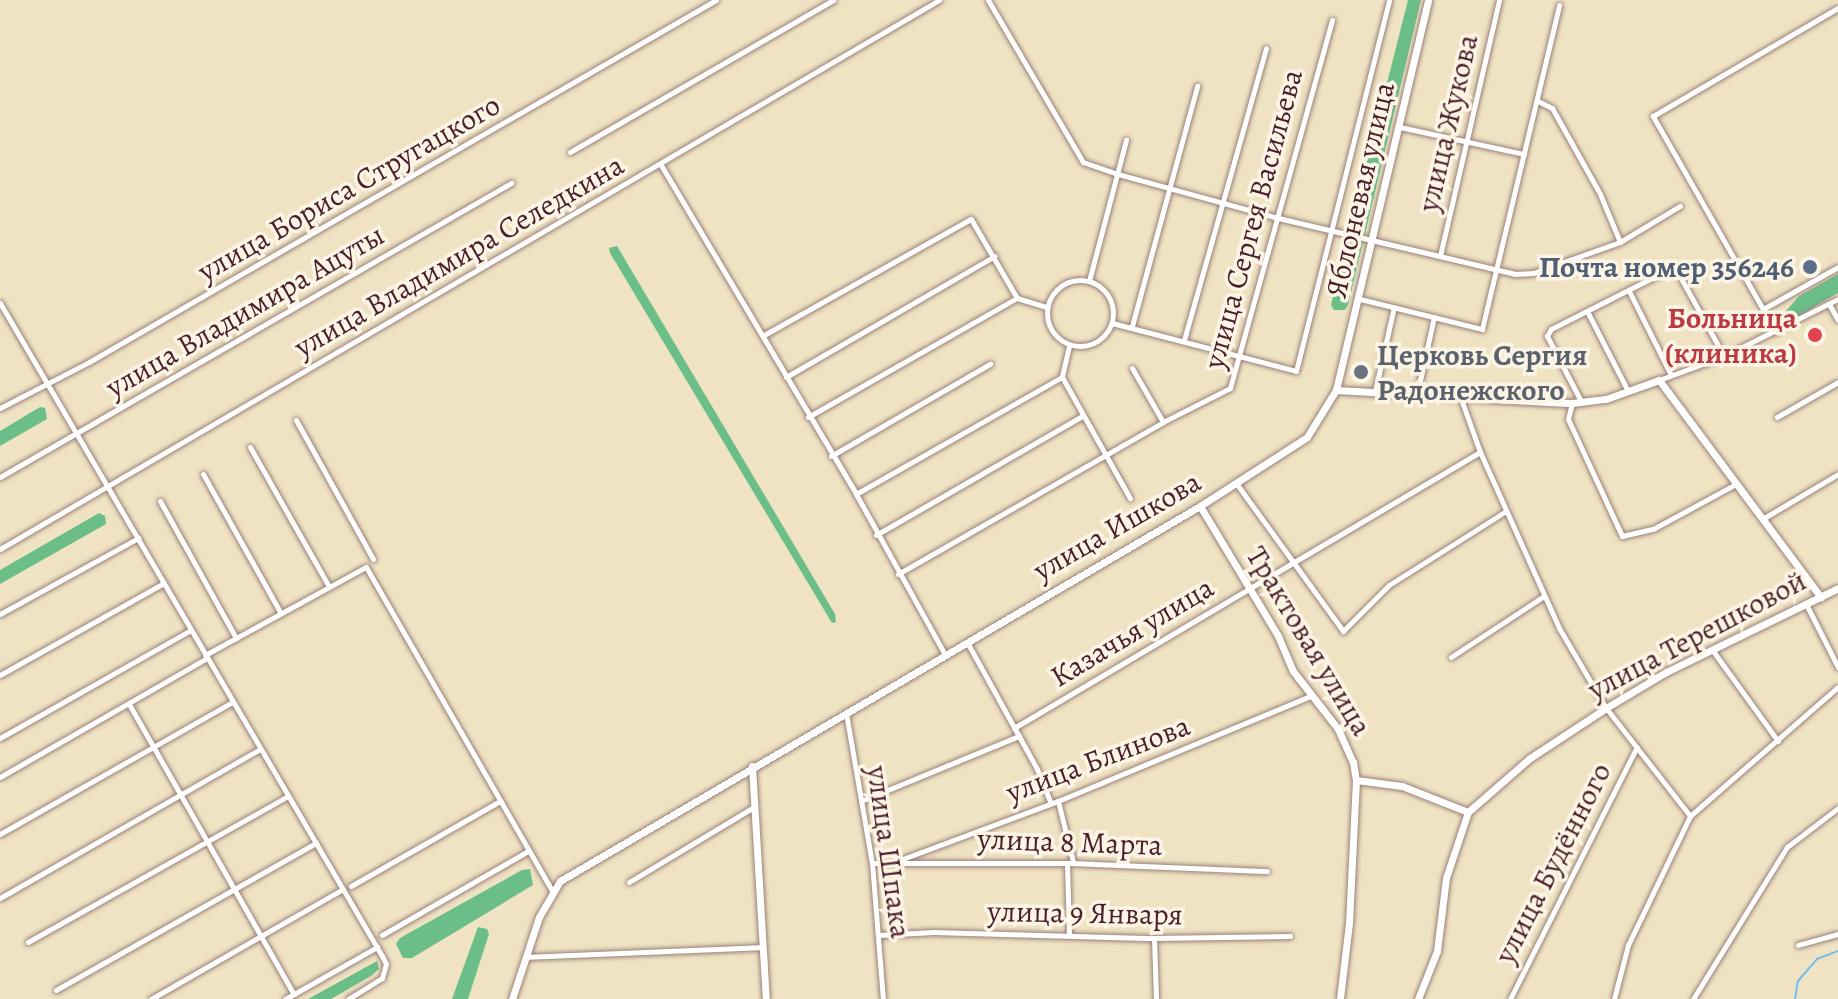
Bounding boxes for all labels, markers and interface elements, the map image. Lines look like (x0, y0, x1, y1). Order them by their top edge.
street label: улица Жукова (1410, 31, 1486, 215)
street label: улица Сергея Васильева (1196, 65, 1310, 373)
street label: Яблоневая улица (1318, 79, 1402, 301)
street label: улица Бориса Стругацкого (191, 87, 507, 289)
street label: улица Владимира Селедкина (288, 147, 630, 365)
street label: улица Владимира Ацуты (99, 217, 391, 405)
place label: Почта номер 356246 (1539, 249, 1794, 285)
marker: Почта номер 356246 (1801, 258, 1819, 276)
place label: Больница (клиника) (1665, 300, 1797, 370)
marker: Больница (клиника) (1804, 324, 1826, 346)
place label: Церковь Сергия Радонежского (1377, 337, 1587, 408)
marker: Церковь Сергия Радонежского (1352, 363, 1370, 381)
street label: улица Ишкова (1027, 464, 1207, 588)
street label: Трактовая улица (1238, 540, 1380, 742)
street label: улица Терешковой (1582, 562, 1812, 708)
street label: Казачья улица (1044, 569, 1220, 695)
street label: улица Блинова (1001, 708, 1195, 810)
street label: улица Будённого (1487, 757, 1619, 969)
street label: улица Шпака (859, 763, 919, 941)
street label: улица 8 Марта (977, 821, 1163, 863)
street label: улица 9 Января (987, 893, 1183, 933)

